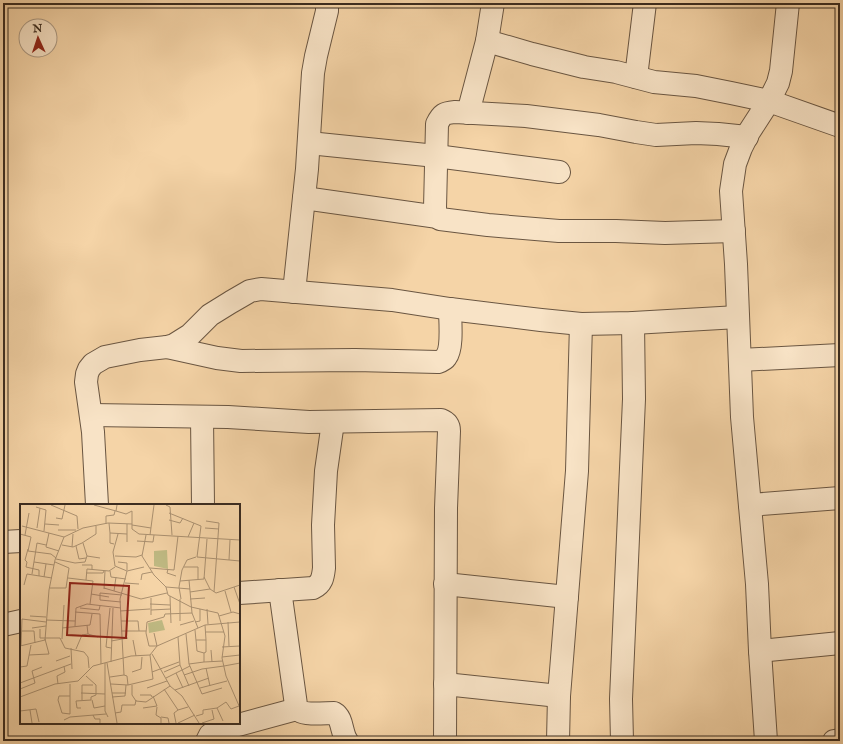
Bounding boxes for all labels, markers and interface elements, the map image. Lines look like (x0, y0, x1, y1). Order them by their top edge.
north arrow (18, 18, 58, 58)
text: N (31, 22, 43, 36)
inset map (20, 504, 240, 724)

